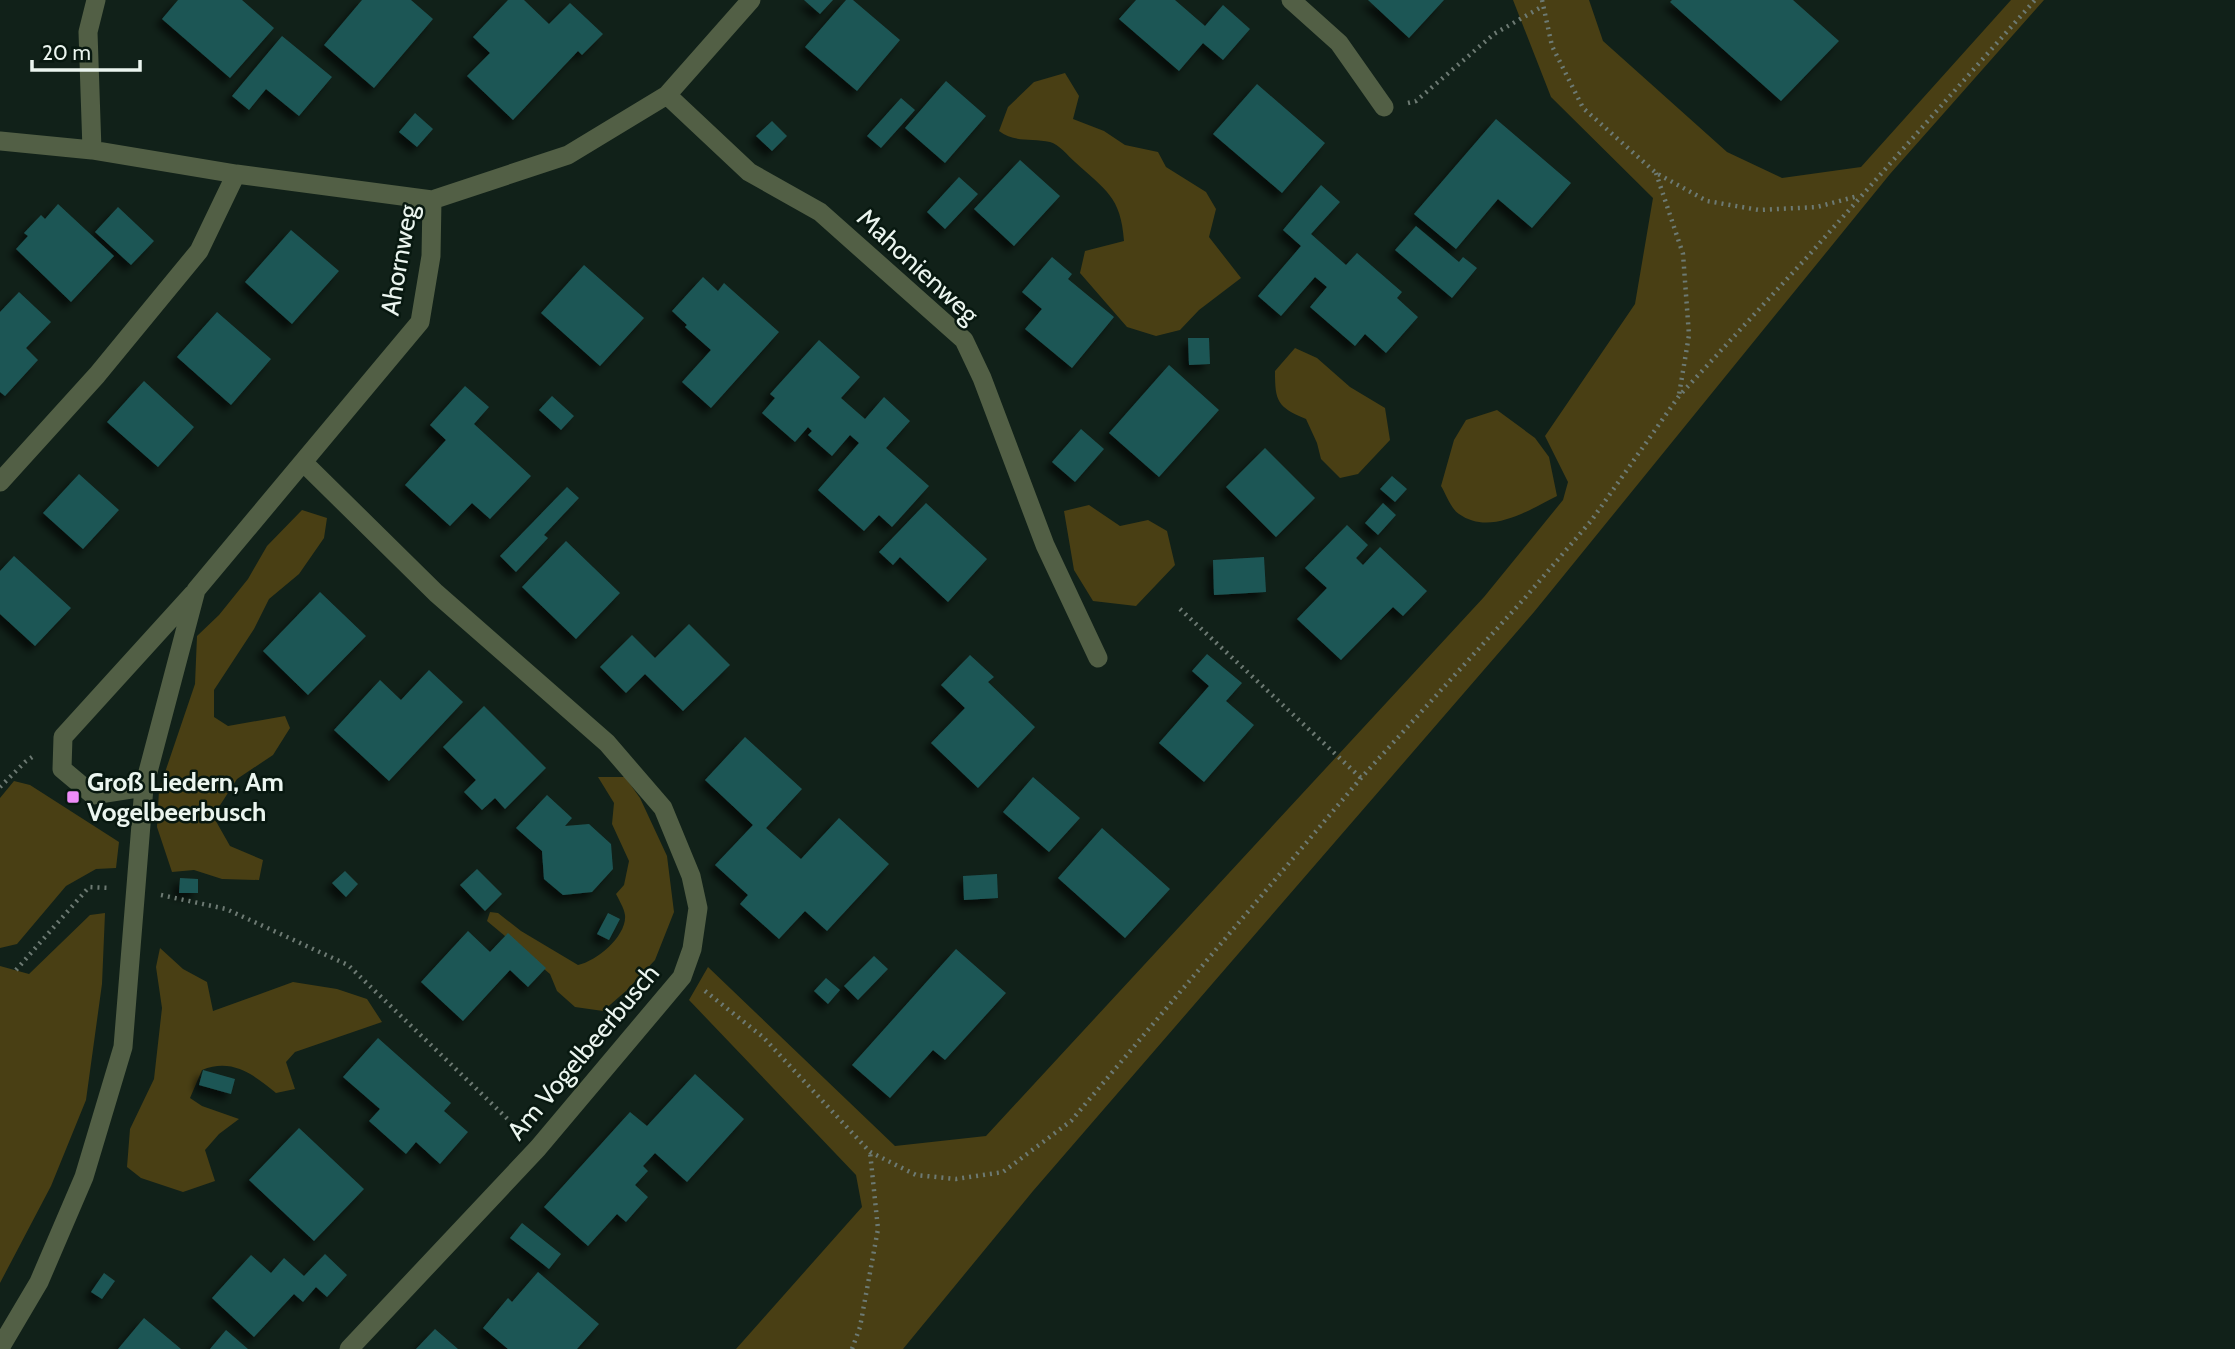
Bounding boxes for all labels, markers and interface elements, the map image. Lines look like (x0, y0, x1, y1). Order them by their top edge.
scale bar (32, 28, 140, 72)
text: 20 m (42, 40, 91, 65)
street label: Ahornweg (374, 201, 425, 318)
street label: Mahonienweg (851, 202, 986, 331)
place label: Groß Liedern, Am Vogelbeerbusch (87, 766, 284, 828)
marker: Groß Liedern, Am Vogelbeerbusch (65, 789, 81, 805)
street label: Am Vogelbeerbusch (500, 958, 666, 1146)

